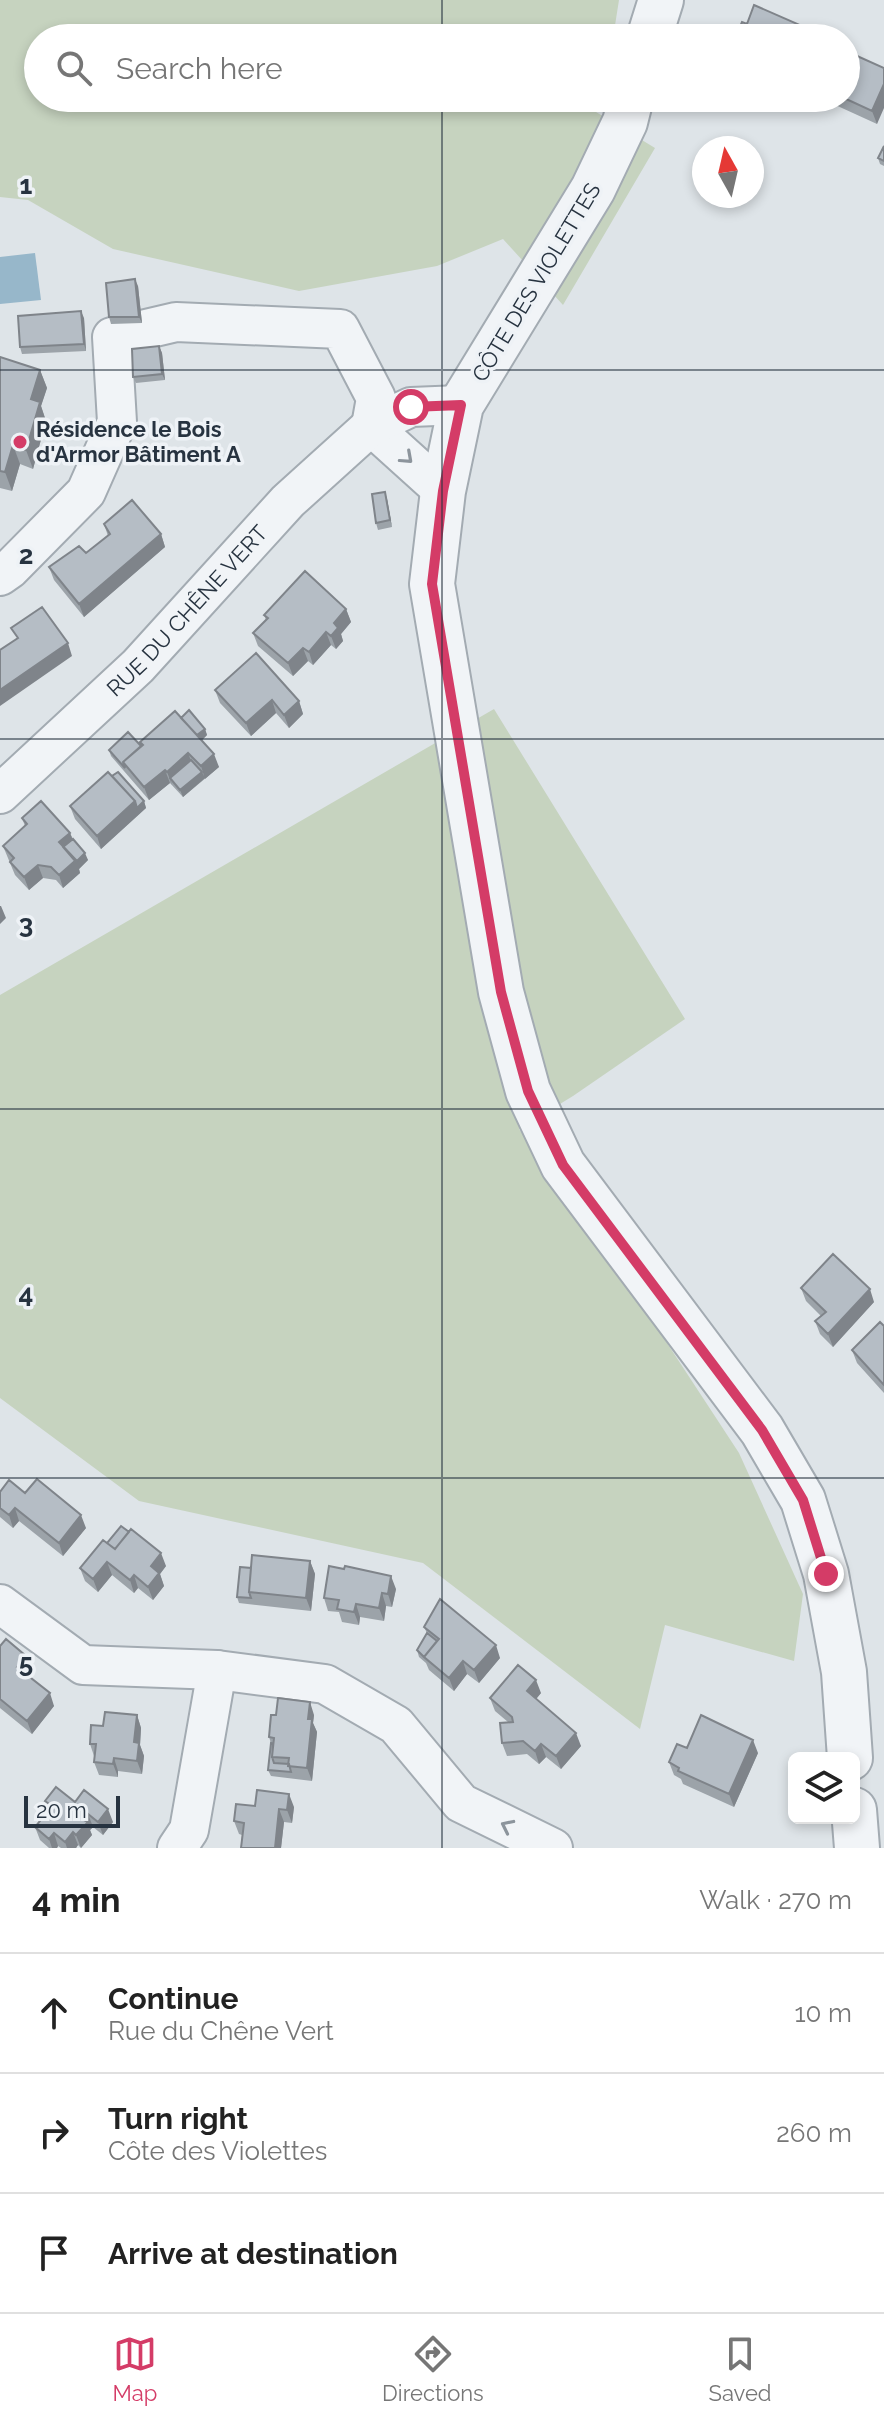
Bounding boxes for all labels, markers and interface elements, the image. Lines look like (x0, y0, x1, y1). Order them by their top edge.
search box (24, 24, 860, 112)
icon: search (52, 46, 96, 90)
text: Search here (116, 51, 283, 86)
north arrow (692, 136, 764, 208)
text: 1 (20, 170, 33, 200)
street label: CÔTE DES VIOLETTES (466, 178, 606, 386)
route start (393, 389, 429, 425)
place label: Résidence le Bois d'Armor Bâtiment A (36, 416, 241, 467)
marker: Résidence le Bois d'Armor Bâtiment A (11, 433, 29, 451)
one-way arrow (398, 448, 413, 462)
street label: RUE DU CHÊNE VERT (101, 519, 273, 702)
text: 2 (19, 540, 33, 570)
text: 3 (19, 909, 33, 939)
text: 4 (19, 1279, 33, 1309)
route end (808, 1556, 844, 1592)
text: 5 (19, 1648, 33, 1678)
map controls (788, 1752, 860, 1824)
button: layers (788, 1752, 860, 1824)
scale bar (24, 1792, 120, 1828)
text: 20 m (36, 1797, 87, 1823)
one-way arrow (501, 1820, 515, 1836)
text: 4 min (32, 1880, 120, 1920)
text: Walk · 270 m (699, 1885, 852, 1915)
text: Continue (108, 1981, 239, 2016)
icon: ahead (32, 1991, 76, 2035)
text: 10 m (794, 1998, 852, 2028)
text: Rue du Chêne Vert (108, 2016, 334, 2046)
text: Turn right (108, 2101, 248, 2136)
icon: right (32, 2111, 76, 2155)
text: 260 m (776, 2118, 852, 2148)
text: Côte des Violettes (108, 2136, 327, 2166)
icon: arrive (32, 2231, 76, 2275)
text: Arrive at destination (108, 2236, 398, 2271)
tab: Map (112, 2332, 157, 2406)
tab: Directions (382, 2332, 484, 2406)
tab: Saved (709, 2332, 772, 2406)

